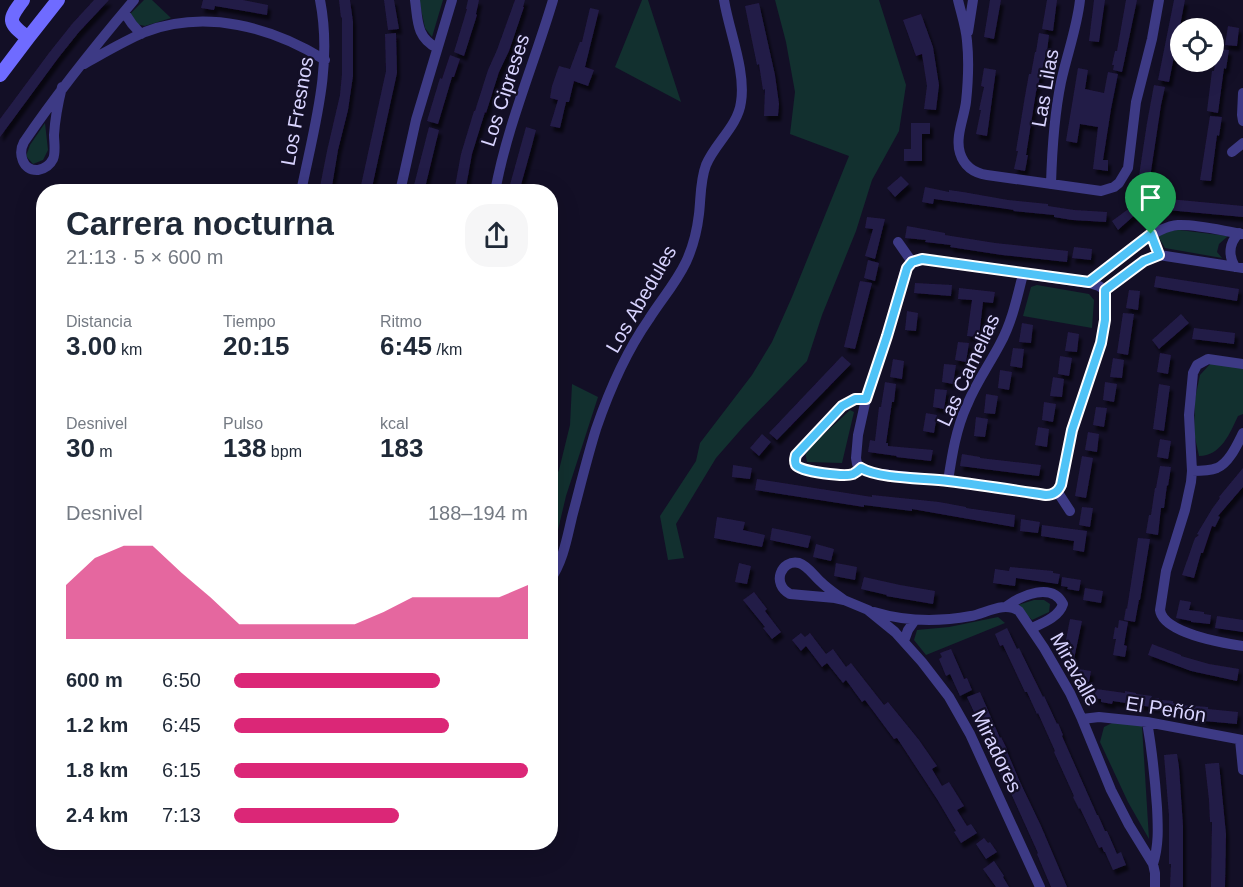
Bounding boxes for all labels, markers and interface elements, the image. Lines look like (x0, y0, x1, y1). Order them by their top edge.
map controls (1170, 18, 1224, 72)
button: locate (1170, 18, 1224, 72)
street label: Los Cipreses (477, 31, 533, 149)
street label: Las Lilas (1027, 47, 1063, 129)
street label: Los Fresnos (277, 55, 317, 167)
pin (1125, 172, 1176, 234)
icon: arrive (1134, 181, 1167, 214)
button: share (465, 204, 528, 267)
text: Carrera nocturna (66, 205, 334, 242)
street label: Los Abedules (601, 241, 681, 357)
text: 21:13 · 5 × 600 m (66, 246, 223, 268)
street label: Las Camelias (932, 310, 1004, 430)
text: Distancia (66, 313, 132, 330)
text: Tiempo (223, 313, 276, 330)
text: Ritmo (380, 313, 422, 330)
text: 3.00 (66, 331, 117, 361)
text: 20:15 (223, 331, 290, 361)
text: 6:45 (380, 331, 432, 361)
text: km (117, 341, 142, 358)
text: /km (432, 341, 462, 358)
text: Desnivel (66, 415, 127, 432)
text: Pulso (223, 415, 263, 432)
text: kcal (380, 415, 408, 432)
text: 30 (66, 433, 95, 463)
text: 138 (223, 433, 266, 463)
text: 183 (380, 433, 423, 463)
text: m (95, 443, 113, 460)
text: bpm (266, 443, 302, 460)
text: Desnivel (66, 502, 143, 524)
text: 188–194 m (428, 502, 528, 524)
street label: Miravalle (1046, 629, 1104, 709)
text: 600 m (66, 669, 123, 691)
text: 6:50 (162, 669, 201, 691)
street label: El Peñón (1124, 692, 1208, 726)
street label: Miradores (968, 706, 1026, 796)
text: 1.2 km (66, 714, 128, 736)
text: 6:45 (162, 714, 201, 736)
text: 1.8 km (66, 759, 128, 781)
text: 6:15 (162, 759, 201, 781)
text: 2.4 km (66, 804, 128, 826)
text: 7:13 (162, 804, 201, 826)

